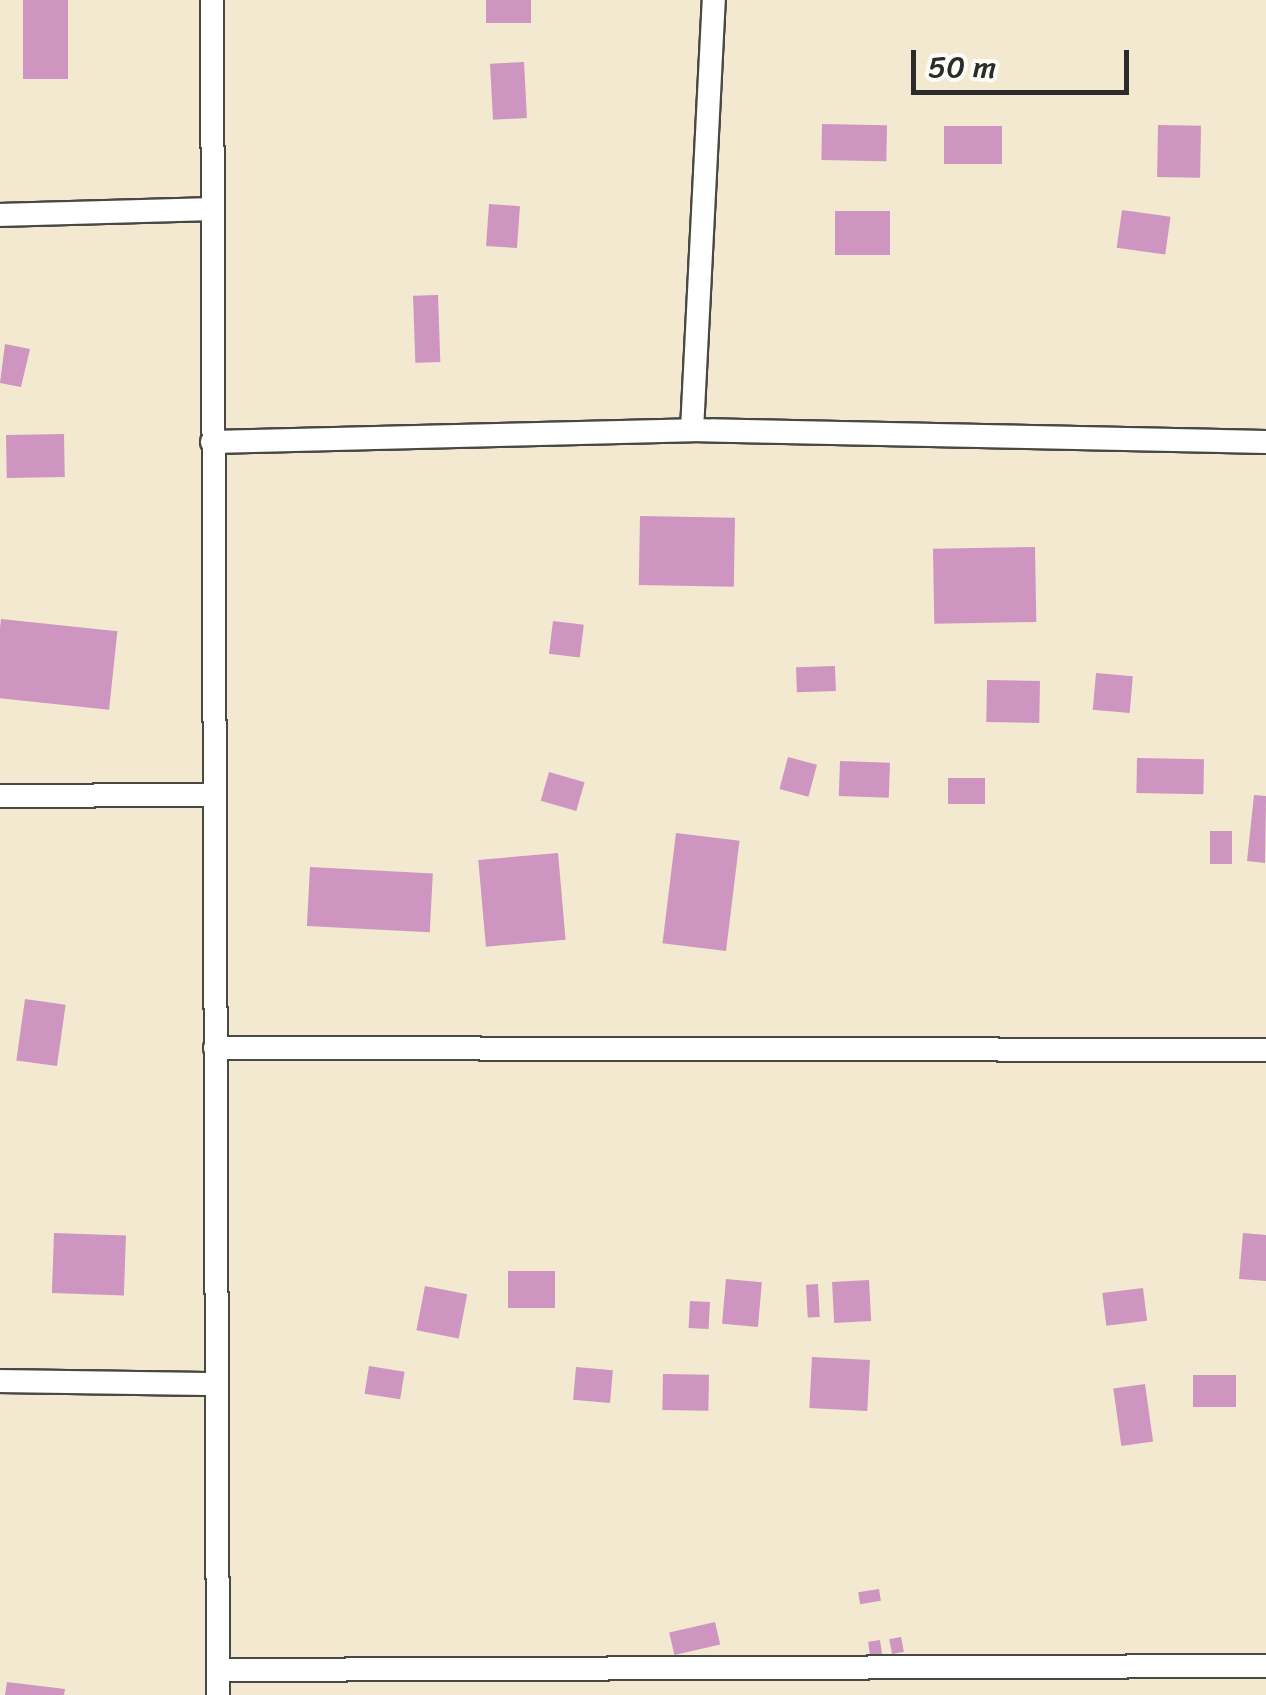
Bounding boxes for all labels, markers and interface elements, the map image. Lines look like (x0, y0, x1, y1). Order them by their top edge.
scale bar (916, 30, 1134, 92)
text: 50 m (928, 40, 996, 94)

